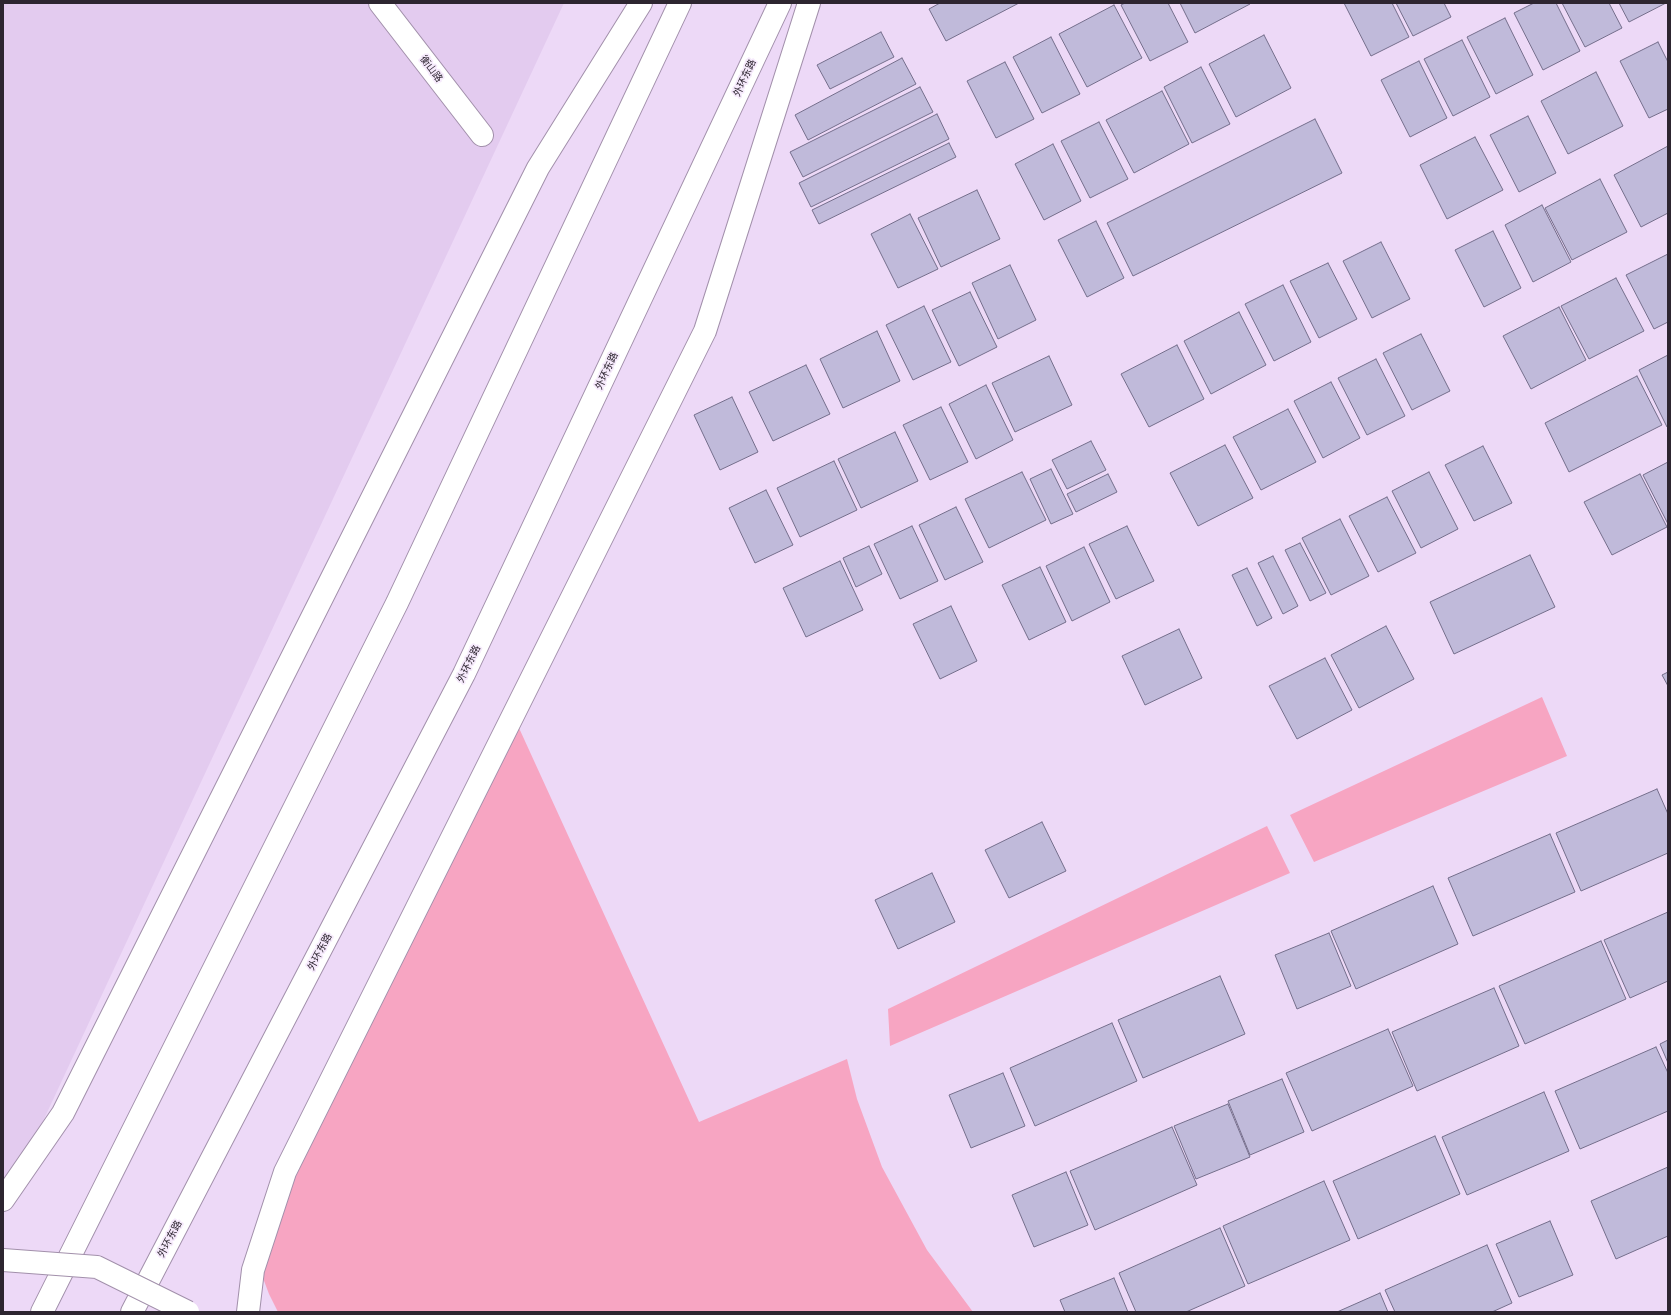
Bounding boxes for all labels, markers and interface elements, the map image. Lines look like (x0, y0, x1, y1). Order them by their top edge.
street label: 衡山路 (417, 53, 445, 85)
street label: 外环东路 (731, 57, 759, 99)
street label: 外环东路 (593, 350, 621, 392)
street label: 外环东路 (455, 643, 483, 685)
street label: 外环东路 (305, 932, 335, 972)
street label: 外环东路 (155, 1219, 185, 1259)

